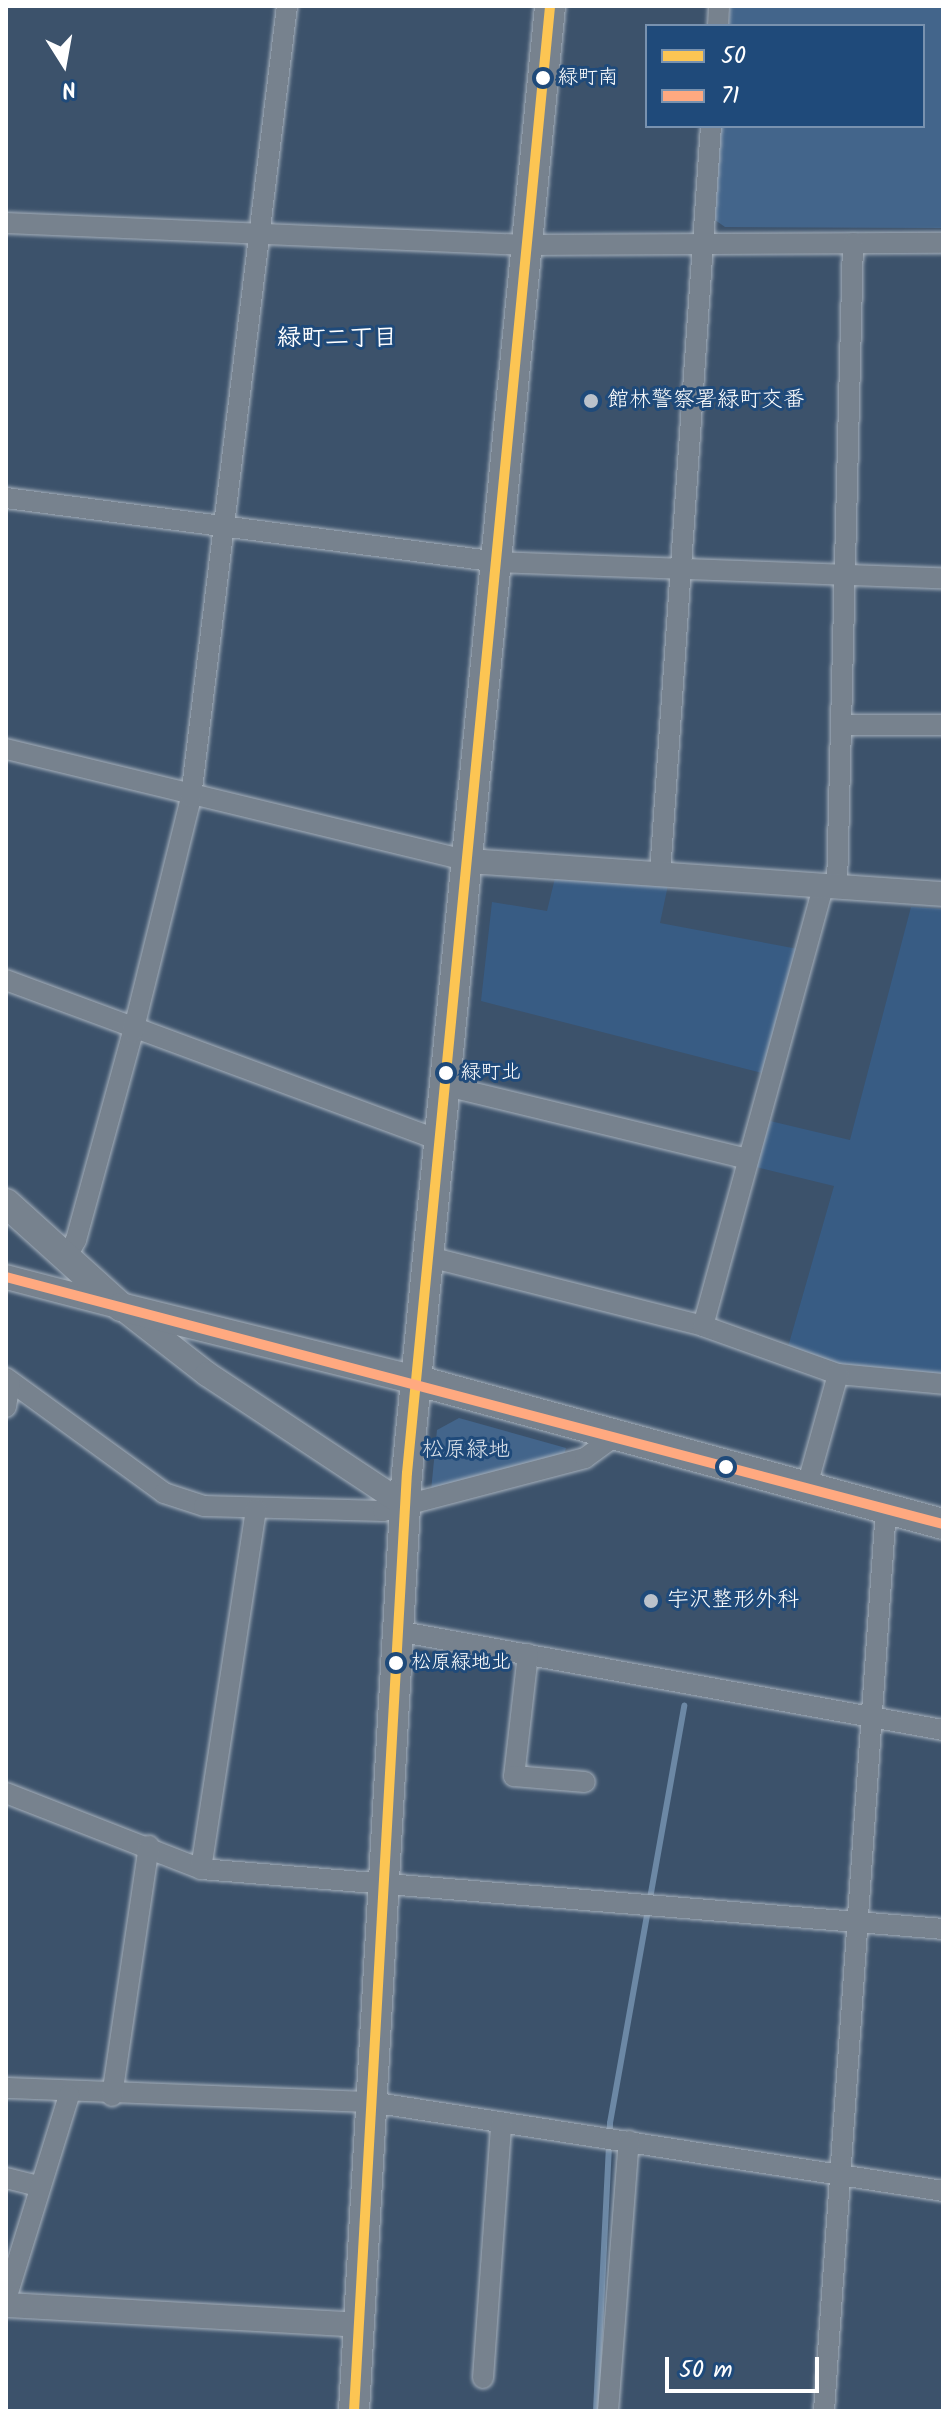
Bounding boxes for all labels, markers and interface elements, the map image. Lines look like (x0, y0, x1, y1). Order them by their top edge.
north arrow (24, 24, 104, 104)
legend (645, 24, 925, 128)
text: 50 (721, 37, 746, 76)
place label: 緑町南 (558, 66, 618, 90)
text: N (59, 70, 79, 107)
marker: 緑町南 (535, 70, 551, 86)
text: 71 (721, 77, 740, 116)
district label: 緑町二丁目 (277, 325, 397, 353)
place label: 館林警察署緑町交番 (607, 388, 805, 414)
marker: 館林警察署緑町交番 (582, 392, 600, 410)
place label: 緑町北 (461, 1061, 521, 1085)
marker: 緑町北 (438, 1065, 454, 1081)
park label: 松原緑地 (422, 1438, 510, 1464)
unlabelled marker (718, 1459, 734, 1475)
place label: 宇沢整形外科 (667, 1588, 799, 1614)
marker: 宇沢整形外科 (642, 1592, 660, 1610)
place label: 松原緑地北 (411, 1651, 511, 1675)
marker: 松原緑地北 (388, 1655, 404, 1671)
scale bar (669, 2341, 823, 2391)
text: 50 m (679, 2351, 733, 2390)

